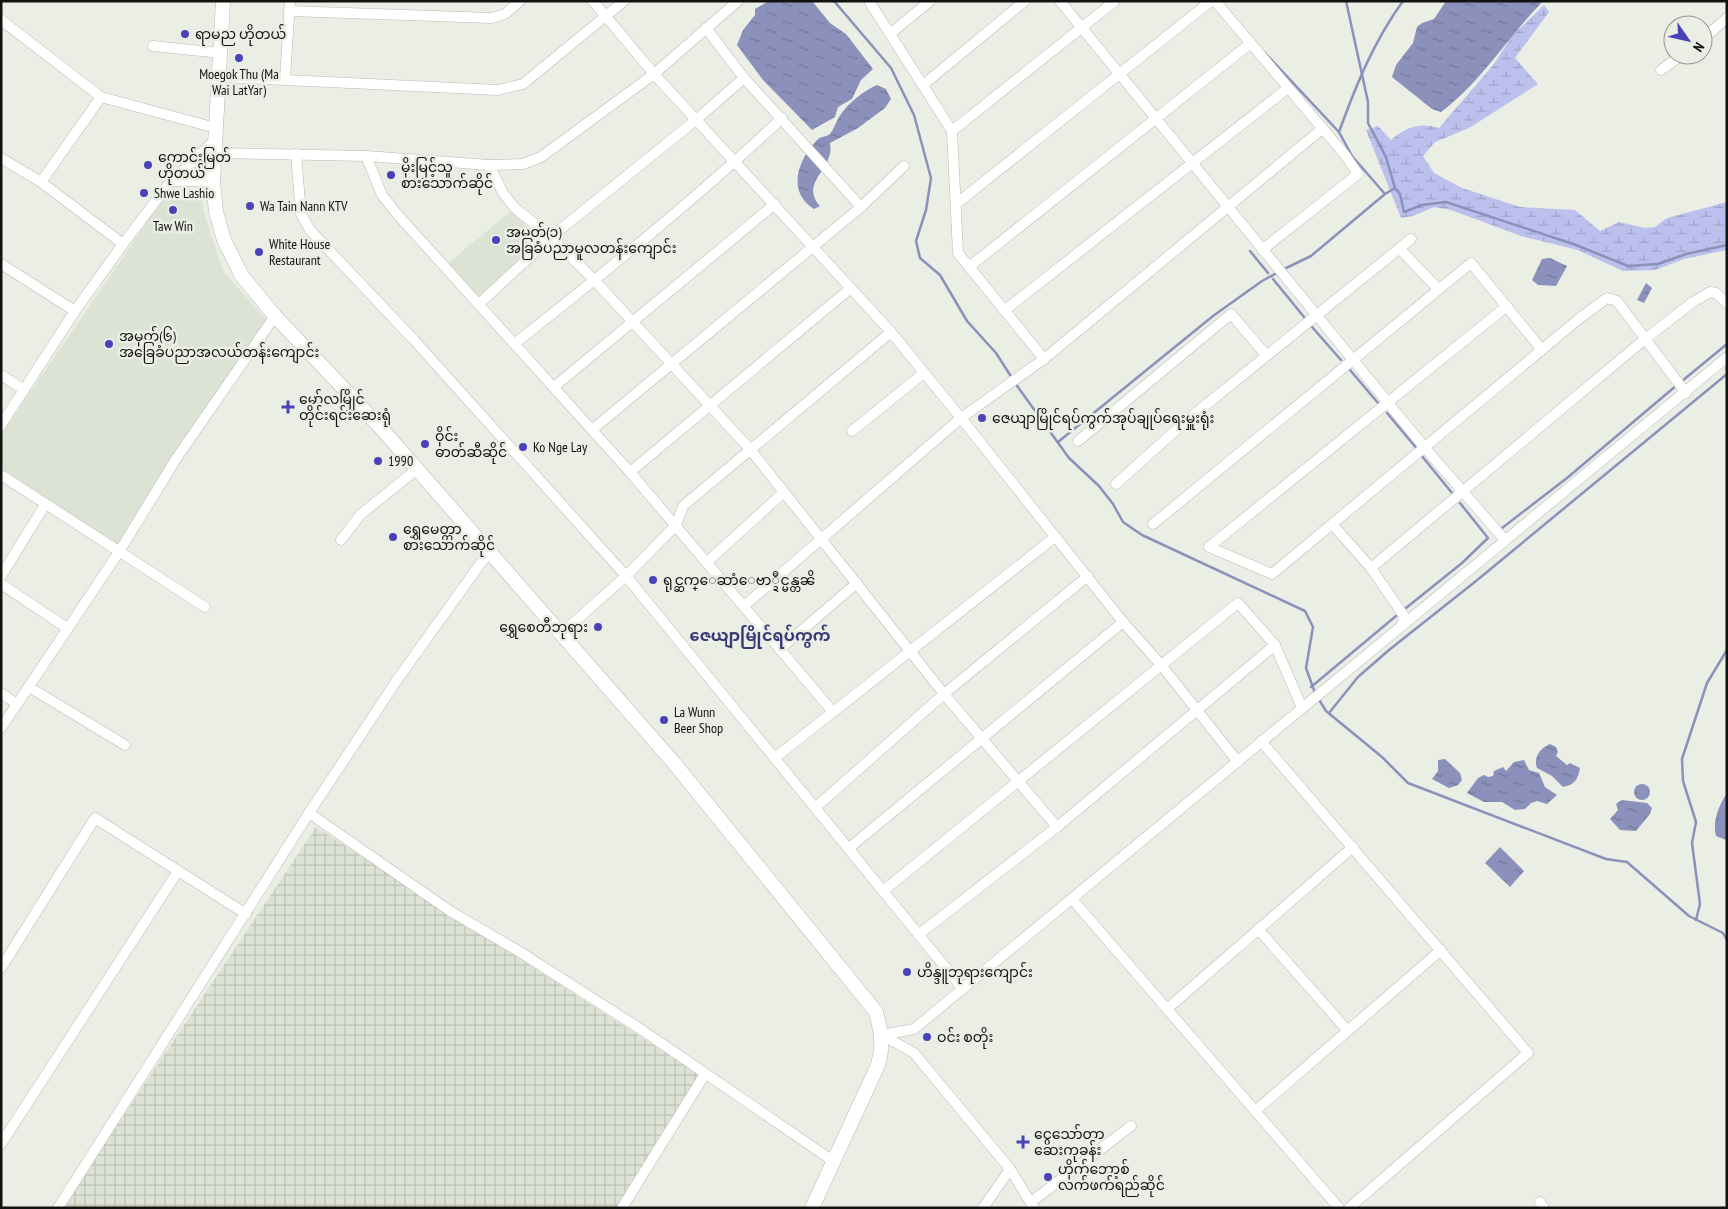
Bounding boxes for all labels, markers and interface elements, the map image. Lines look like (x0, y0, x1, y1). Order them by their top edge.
north arrow (1663, 15, 1713, 65)
place label: ရာမည ဟိုတယ် (195, 24, 286, 46)
marker: ရာမည ဟိုတယ် (179, 28, 191, 40)
text: N (1689, 39, 1708, 55)
marker: Moegok Thu (Ma Wai LatYar) (233, 52, 245, 64)
place label: Moegok Thu (Ma Wai LatYar) (199, 65, 279, 99)
place label: ကောင်းမြတ် ဟိုတယ် (158, 147, 231, 185)
place label: မိုးမြင့်သူ စားသောက်ဆိုင် (401, 157, 493, 195)
marker: ကောင်းမြတ် ဟိုတယ် (142, 159, 154, 171)
marker: မိုးမြင့်သူ စားသောက်ဆိုင် (385, 169, 397, 181)
place label: Shwe Lashio (154, 184, 214, 202)
marker: Shwe Lashio (138, 187, 150, 199)
place label: Wa Tain Nann KTV (260, 197, 348, 215)
marker: Wa Tain Nann KTV (244, 200, 256, 212)
marker: Taw Win (167, 204, 179, 216)
place label: Taw Win (153, 217, 193, 235)
place label: အမှတ်(၁) အခြခံပညာမူလတန်းကျောင်း (506, 222, 677, 260)
marker: အမှတ်(၁) အခြခံပညာမူလတန်းကျောင်း (490, 234, 502, 246)
place label: White House Restaurant (269, 235, 330, 269)
marker: White House Restaurant (253, 246, 265, 258)
place label: အမှတ်(၆) အခြေခံပညာအလယ်တန်းကျောင်း (119, 326, 319, 364)
marker: အမှတ်(၆) အခြေခံပညာအလယ်တန်းကျောင်း (103, 338, 115, 350)
place label: မော်လမြိုင် တိုင်းရင်းဆေးရုံ (299, 389, 391, 427)
marker: မော်လမြိုင် တိုင်းရင်းဆေးရုံ (281, 400, 295, 414)
place label: ဇေယျာမြိုင်ရပ်ကွက်အုပ်ချုပ်ရေးမှူးရုံး (992, 408, 1214, 430)
marker: ဇေယျာမြိုင်ရပ်ကွက်အုပ်ချုပ်ရေးမှူးရုံး (976, 412, 988, 424)
place label: ဝိုင်း ဓာတ်ဆီဆိုင် (435, 426, 507, 464)
marker: ဝိုင်း ဓာတ်ဆီဆိုင် (419, 438, 431, 450)
place label: Ko Nge Lay (533, 438, 588, 456)
marker: Ko Nge Lay (517, 441, 529, 453)
place label: 1990 (388, 452, 413, 470)
marker: 1990 (372, 455, 384, 467)
place label: ရွှေမေတ္တာ စားသောက်ဆိုင် (403, 520, 495, 557)
marker: ရွှေမေတ္တာ စားသောက်ဆိုင် (387, 531, 399, 543)
place label: ရုင္ဆက္ေဆာံေဗာ္ဍဳင္မန္တၼိ (663, 570, 815, 592)
marker: ရုင္ဆက္ေဆာံေဗာ္ဍဳင္မန္တၼိ (647, 574, 659, 586)
place label: ရွှေစေတီဘုရား (499, 617, 588, 639)
marker: ရွှေစေတီဘုရား (592, 621, 604, 633)
district label: ဇေယျာမြိုင်ရပ်ကွက် (690, 624, 831, 649)
place label: La Wunn Beer Shop (674, 703, 723, 737)
marker: La Wunn Beer Shop (658, 714, 670, 726)
place label: ဟိန္ဒူဘုရားကျောင်း (917, 962, 1033, 984)
marker: ဟိန္ဒူဘုရားကျောင်း (901, 966, 913, 978)
place label: ဝင်း စတိုး (937, 1027, 993, 1049)
marker: ဝင်း စတိုး (921, 1031, 933, 1043)
place label: ငွေသော်တာ ဆေးကုခန်း (1034, 1124, 1105, 1162)
marker: ငွေသော်တာ ဆေးကုခန်း (1016, 1135, 1030, 1149)
place label: ဟိုက်ဘော့စ် လက်ဖက်ရည်ဆိုင် (1058, 1159, 1165, 1197)
marker: ဟိုက်ဘော့စ် လက်ဖက်ရည်ဆိုင် (1042, 1171, 1054, 1183)

